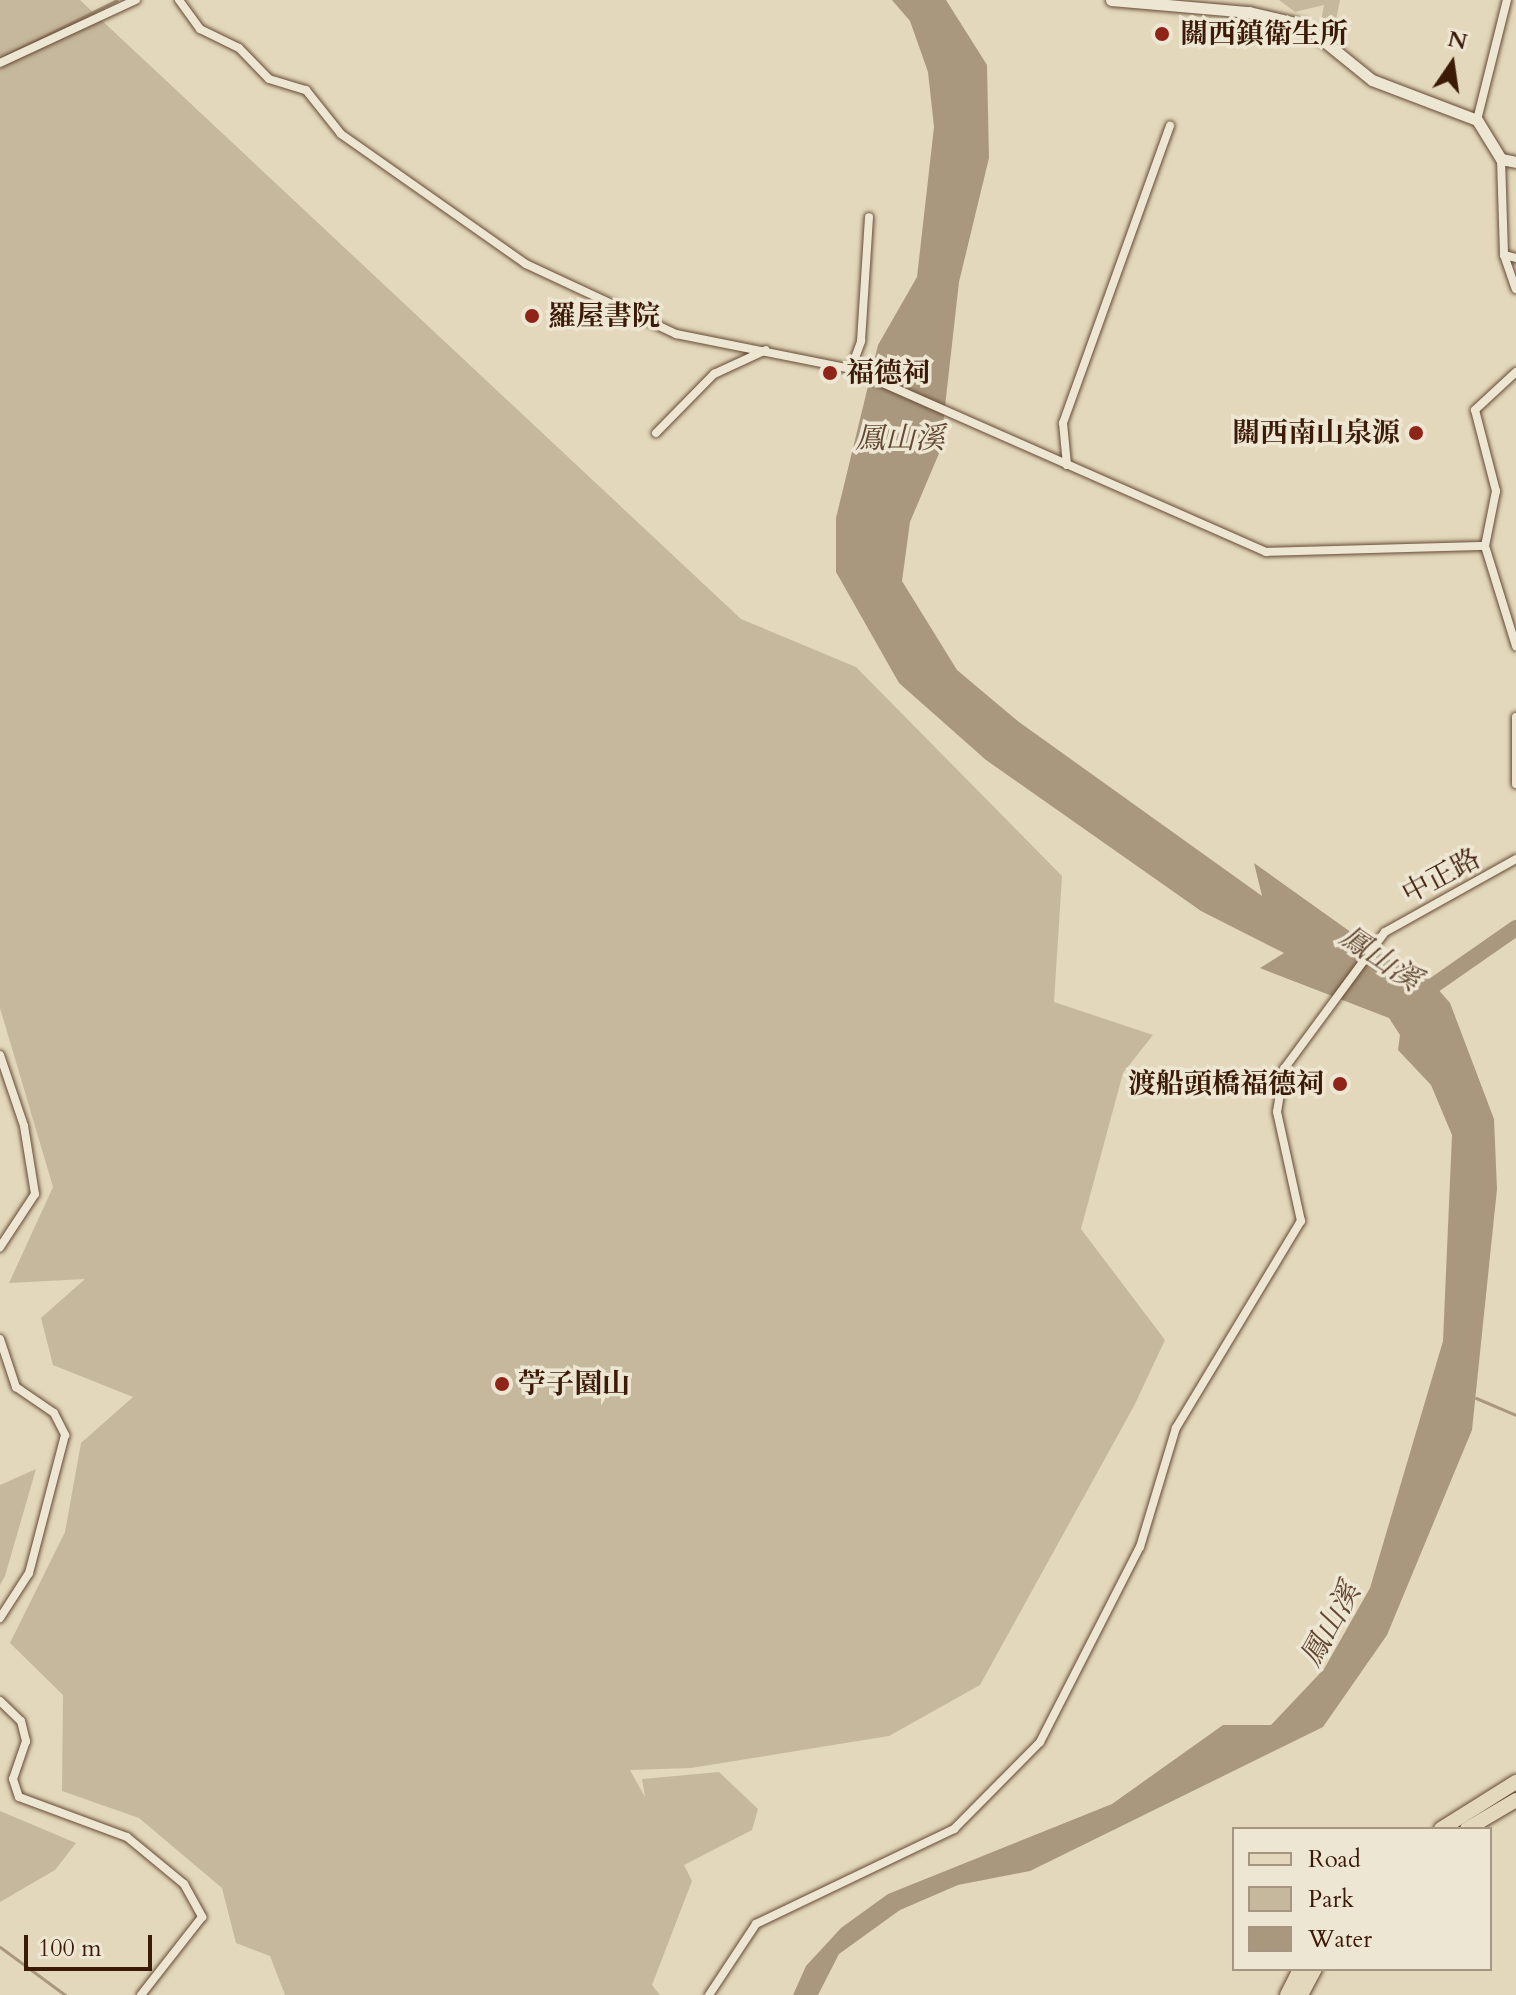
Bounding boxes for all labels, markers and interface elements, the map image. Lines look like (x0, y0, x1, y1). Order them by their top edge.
place label: 關西鎮衛生所 (1180, 17, 1348, 51)
marker: 關西鎮衛生所 (1151, 23, 1173, 45)
north arrow (1412, 24, 1492, 104)
text: N (1445, 24, 1470, 57)
place label: 羅屋書院 (548, 299, 660, 333)
marker: 羅屋書院 (523, 307, 541, 325)
place label: 福德祠 (846, 356, 930, 390)
marker: 福德祠 (821, 364, 839, 382)
place label: 關西南山泉源 (1232, 416, 1400, 450)
water label: 鳳山溪 (855, 421, 945, 457)
marker: 關西南山泉源 (1407, 424, 1425, 442)
street label: 中正路 (1396, 841, 1486, 911)
water label: 鳳山溪 (1333, 919, 1427, 999)
place label: 渡船頭橋福德祠 (1128, 1067, 1324, 1101)
marker: 渡船頭橋福德祠 (1331, 1075, 1349, 1093)
place label: 苧子園山 (518, 1367, 630, 1401)
marker: 苧子園山 (493, 1375, 511, 1393)
water label: 鳳山溪 (1293, 1577, 1369, 1673)
legend (1232, 1827, 1492, 1971)
text: Road (1308, 1843, 1361, 1876)
text: Park (1308, 1883, 1354, 1916)
scale bar (28, 1919, 156, 1969)
text: Water (1308, 1923, 1372, 1956)
text: 100 m (38, 1932, 102, 1965)

